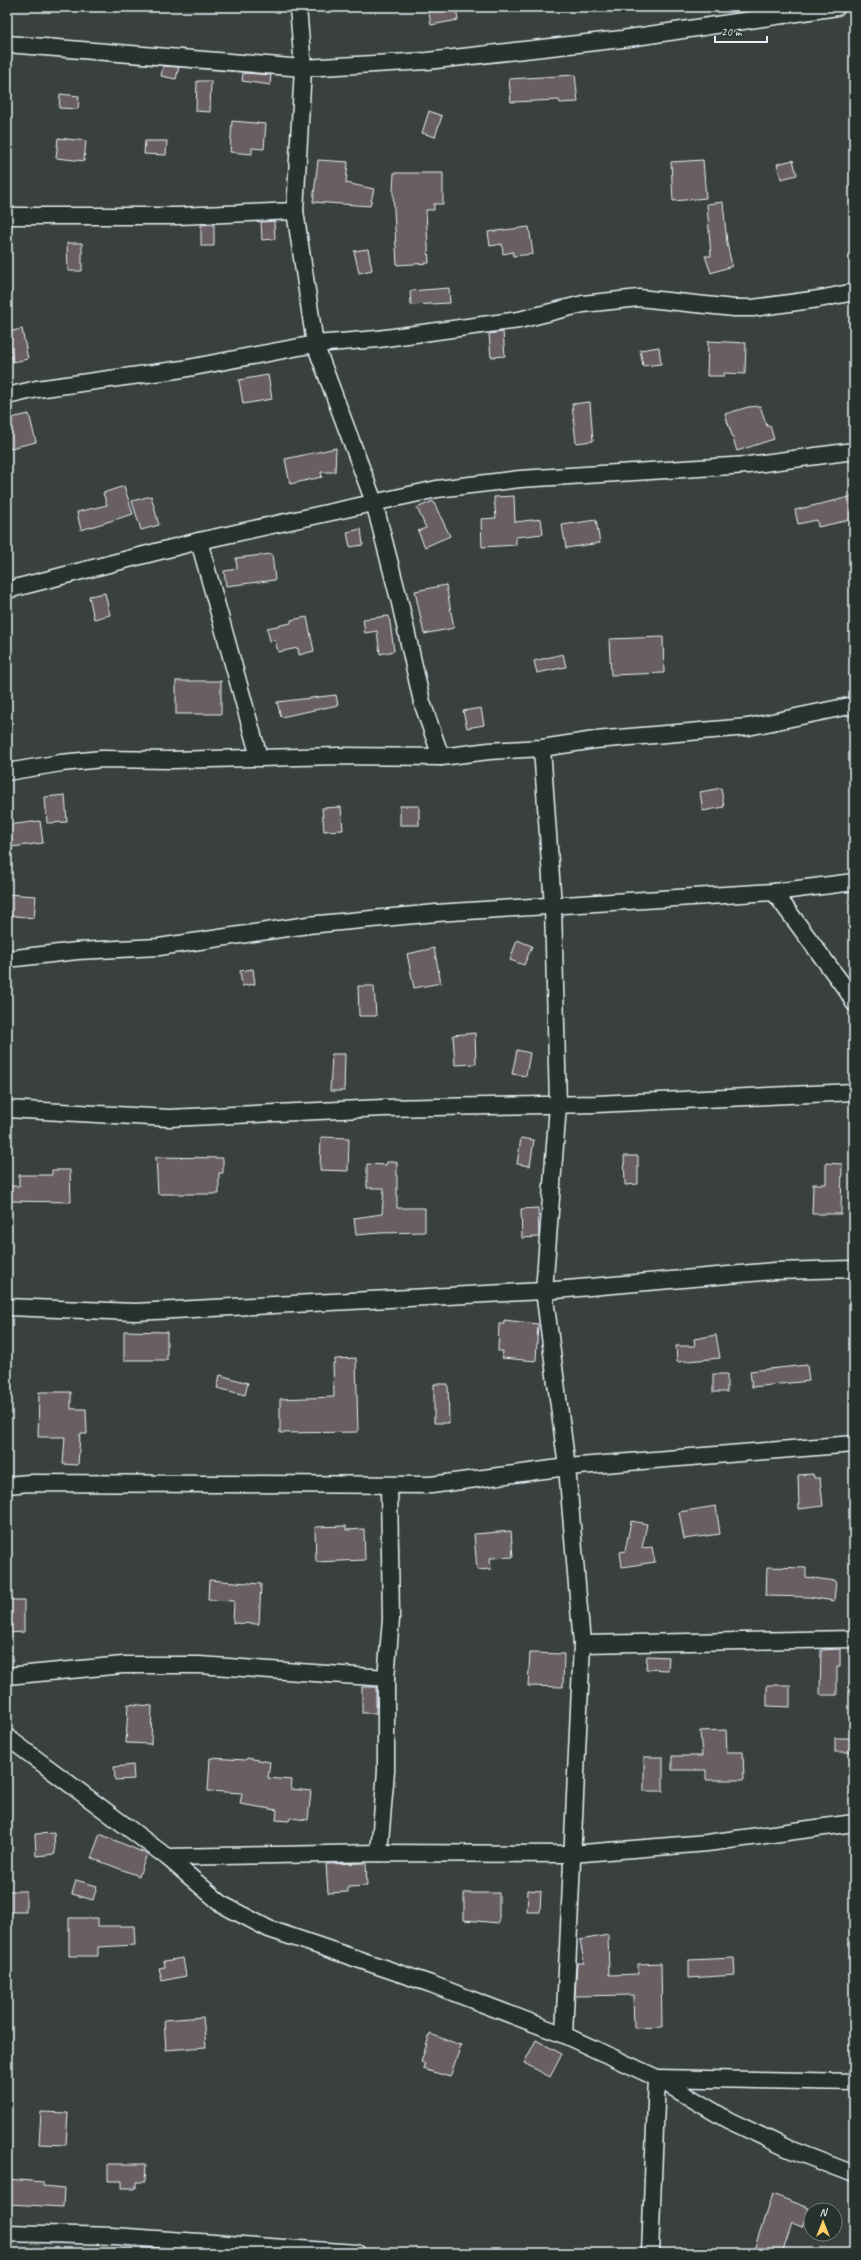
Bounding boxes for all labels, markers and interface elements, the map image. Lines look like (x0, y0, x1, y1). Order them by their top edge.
scale bar (715, 18, 767, 44)
text: 20 m (721, 24, 743, 40)
north arrow (803, 2202, 843, 2242)
text: N (820, 2205, 829, 2219)

